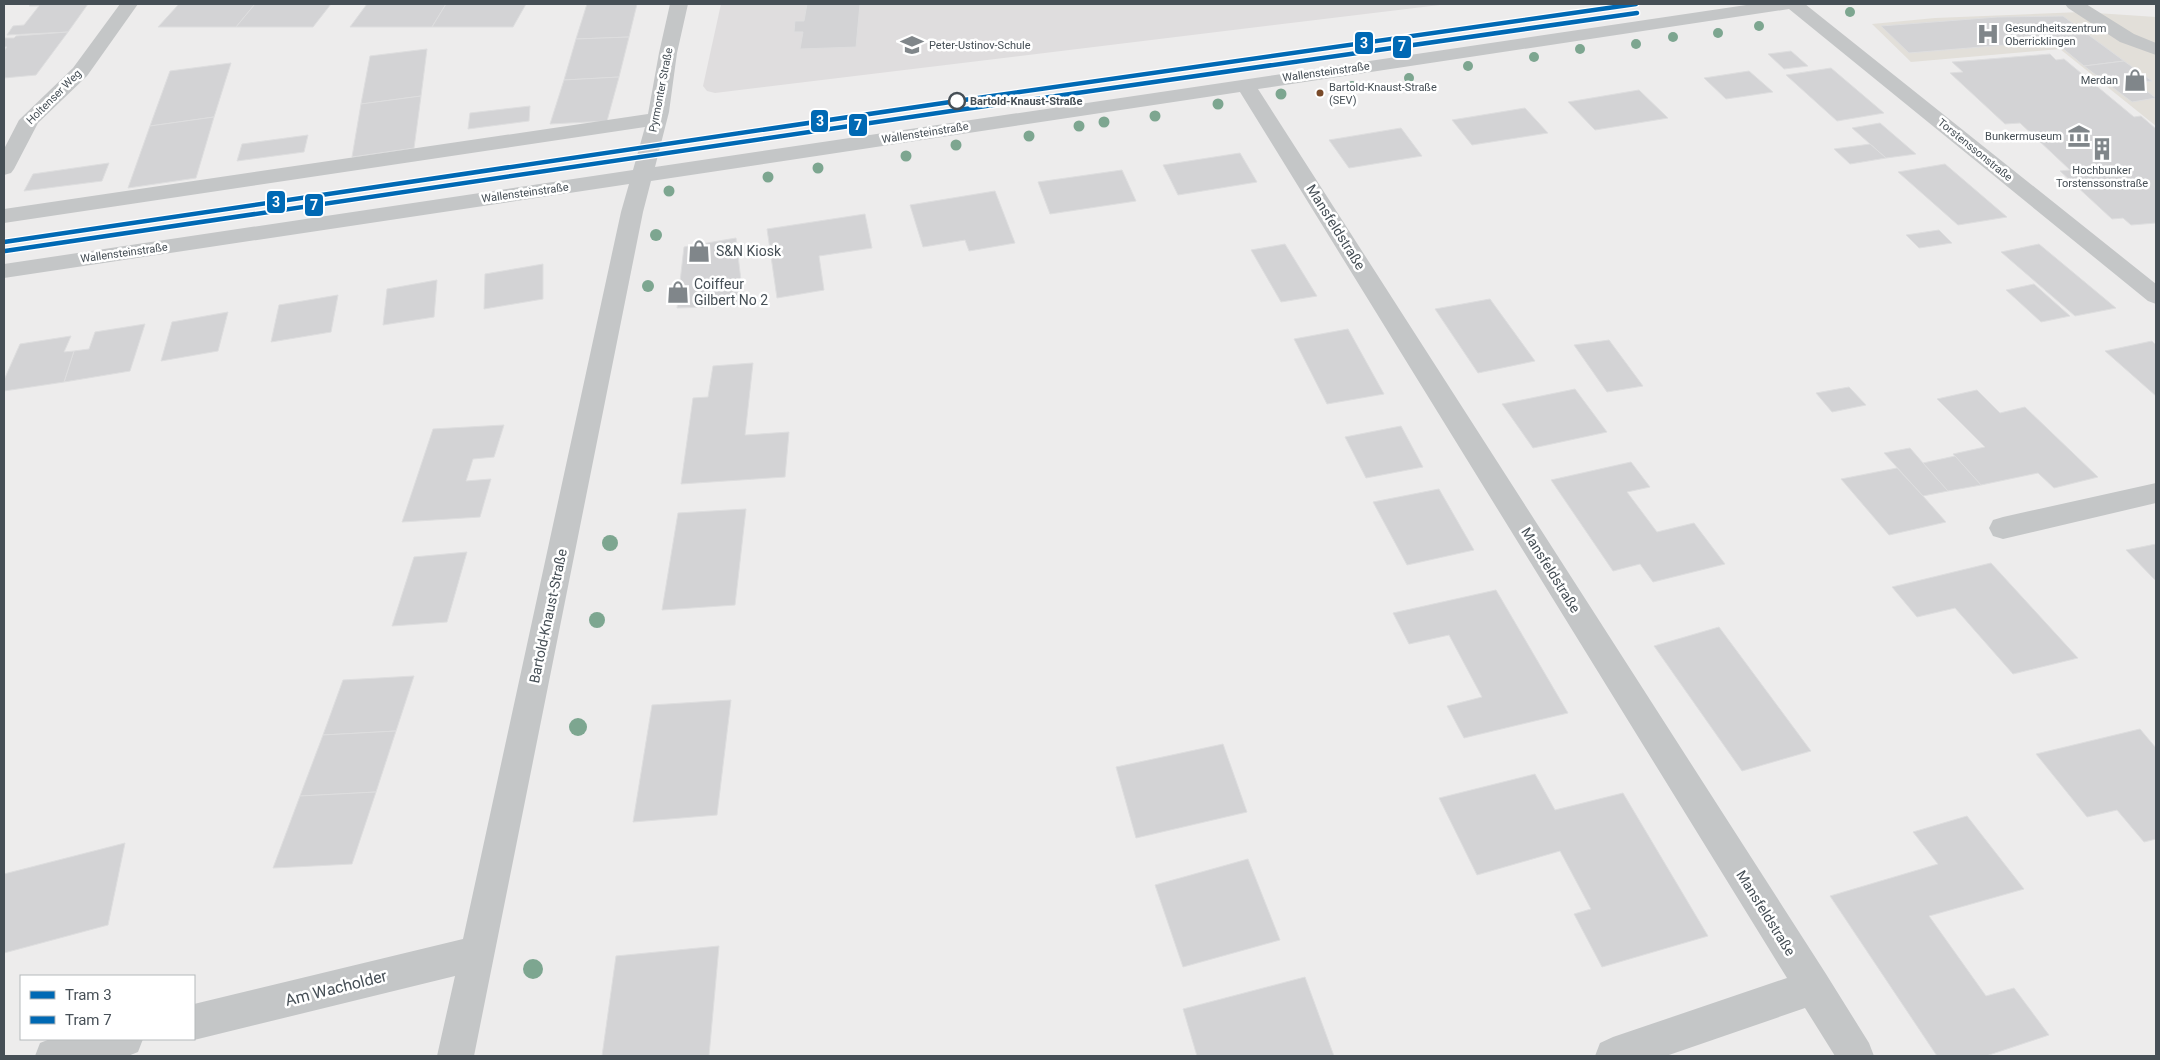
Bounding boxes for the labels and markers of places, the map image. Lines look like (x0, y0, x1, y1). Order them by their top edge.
hospital icon: Gesundheitszentrum Oberricklingen (1975, 21, 2001, 47)
place label: Gesundheitszentrum Oberricklingen (2005, 22, 2107, 48)
school or university icon: Peter-Ustinov-Schule (899, 32, 925, 58)
place label: Peter-Ustinov-Schule (929, 39, 1031, 52)
shop icon: Merdan (2122, 67, 2148, 93)
place label: Merdan (2081, 74, 2118, 87)
place label: Bartold-Knaust-Straße (SEV) (1329, 81, 1437, 107)
marker: Bartold-Knaust-Straße (SEV) (1315, 88, 1325, 98)
marker: Bartold-Knaust-Straße (948, 92, 966, 110)
place label: Bartold-Knaust-Straße (970, 95, 1082, 108)
museum icon: Bunkermuseum (2066, 123, 2092, 149)
place label: Bunkermuseum (1985, 130, 2062, 143)
building icon: Hochbunker Torstenssonstraße (2089, 136, 2115, 162)
place label: Hochbunker Torstenssonstraße (2056, 164, 2148, 190)
shop icon: S&N Kiosk (686, 238, 712, 264)
place label: S&N Kiosk (716, 243, 782, 259)
place label: Coiffeur Gilbert No 2 (694, 276, 768, 308)
shop icon: Coiffeur Gilbert No 2 (665, 279, 691, 305)

